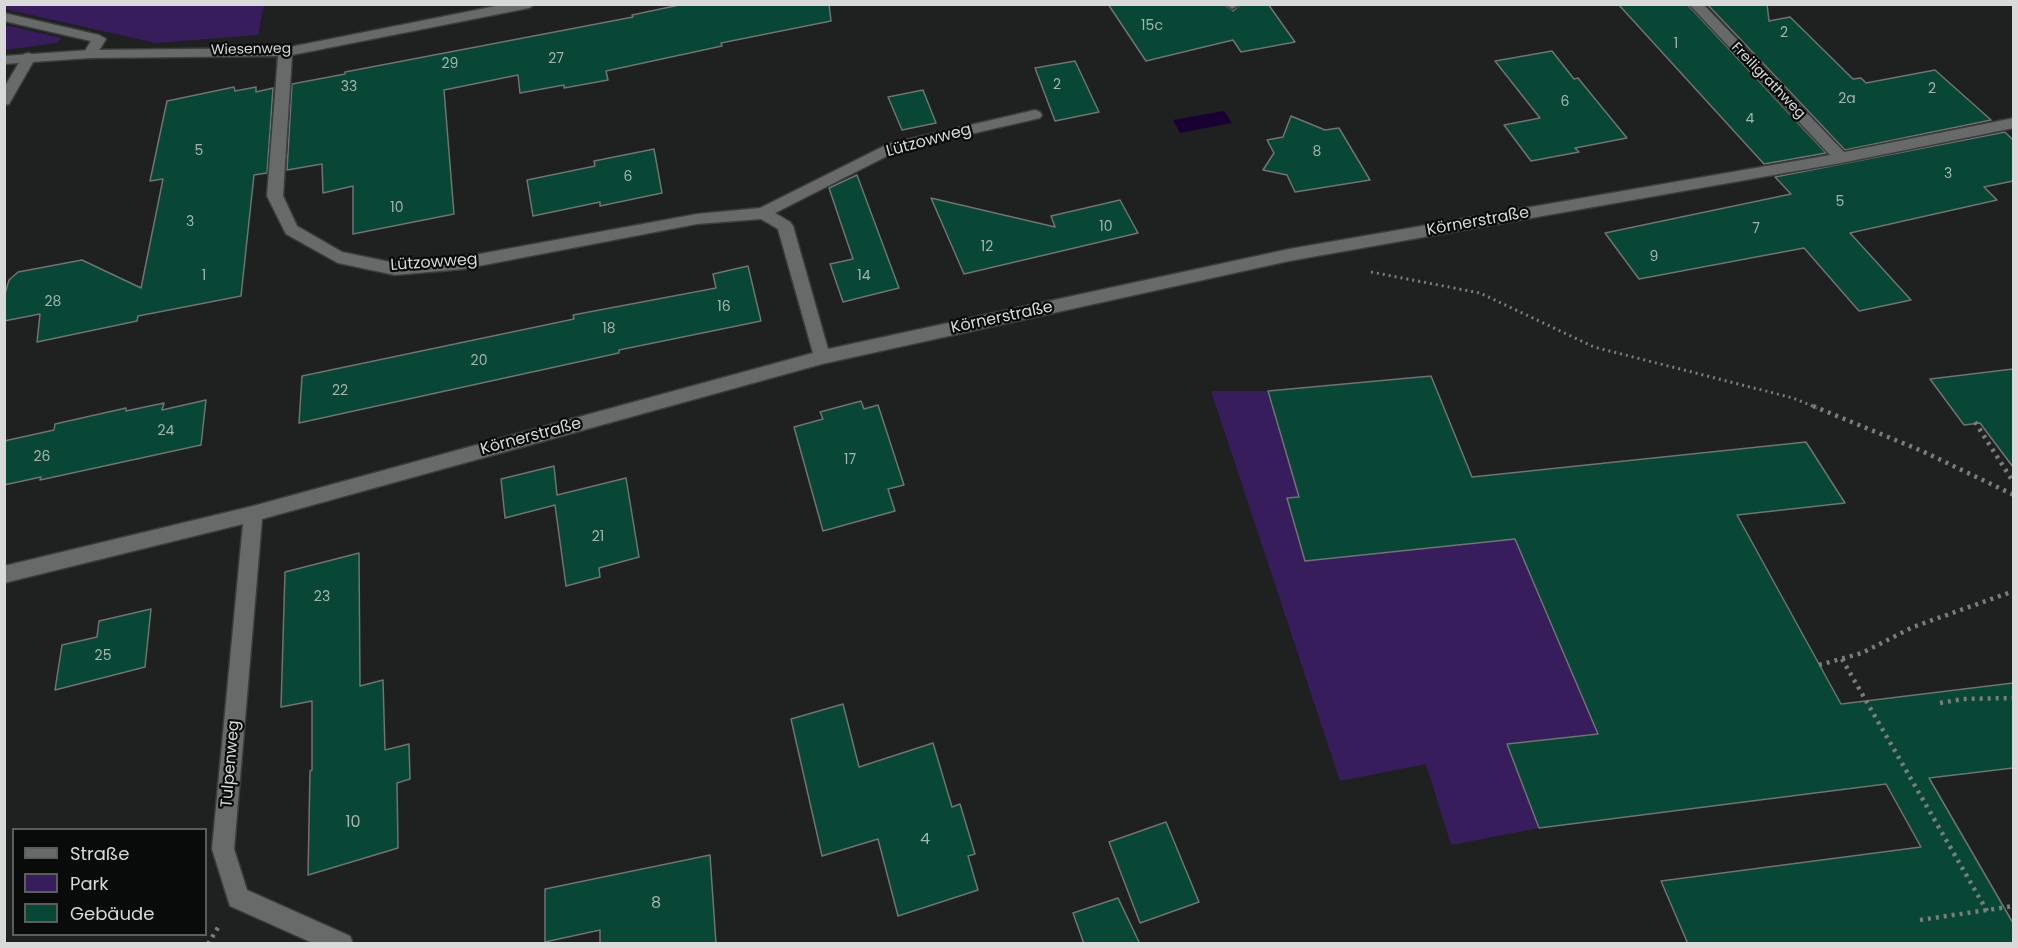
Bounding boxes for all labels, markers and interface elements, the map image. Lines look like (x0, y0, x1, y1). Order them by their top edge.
house number: 15c (1141, 18, 1163, 34)
house number: 2 (1780, 25, 1788, 41)
house number: 1 (1674, 36, 1678, 52)
street label: Freiligrathweg (1728, 40, 1808, 122)
street label: Wiesenweg (211, 41, 291, 59)
house number: 27 (548, 51, 564, 67)
house number: 29 (442, 56, 458, 72)
house number: 2 (1053, 77, 1061, 93)
house number: 33 (341, 79, 357, 95)
house number: 2 (1928, 81, 1936, 97)
house number: 2a (1838, 91, 1856, 107)
house number: 6 (1561, 94, 1569, 110)
house number: 4 (1746, 111, 1754, 127)
street label: Lützowweg (884, 120, 974, 162)
house number: 5 (195, 143, 203, 159)
house number: 8 (1313, 144, 1321, 160)
house number: 3 (1944, 166, 1952, 182)
house number: 6 (624, 169, 632, 185)
house number: 5 (1836, 194, 1844, 210)
house number: 10 (390, 200, 404, 216)
street label: Körnerstraße (1425, 204, 1531, 240)
house number: 3 (186, 214, 194, 230)
house number: 10 (1099, 219, 1113, 235)
house number: 7 (1752, 221, 1760, 237)
house number: 12 (981, 239, 993, 255)
house number: 9 (1650, 249, 1658, 265)
street label: Lützowweg (390, 250, 478, 276)
house number: 1 (202, 268, 206, 284)
house number: 14 (857, 268, 871, 284)
house number: 28 (45, 294, 61, 310)
street label: Körnerstraße (949, 298, 1055, 338)
house number: 16 (717, 299, 731, 315)
house number: 18 (602, 321, 616, 337)
house number: 20 (471, 353, 487, 369)
house number: 22 (332, 383, 348, 399)
street label: Körnerstraße (478, 414, 584, 460)
house number: 24 (158, 423, 174, 439)
house number: 26 (34, 449, 50, 465)
house number: 17 (844, 452, 856, 468)
house number: 21 (592, 529, 604, 545)
house number: 23 (314, 589, 330, 605)
house number: 25 (95, 648, 111, 664)
street label: Tulpenweg (218, 719, 244, 809)
house number: 10 (345, 813, 361, 833)
legend (12, 828, 207, 936)
house number: 4 (920, 830, 930, 850)
text: Straße (70, 841, 129, 866)
text: Park (70, 871, 109, 896)
house number: 8 (651, 894, 661, 914)
text: Gebäude (70, 901, 154, 926)

